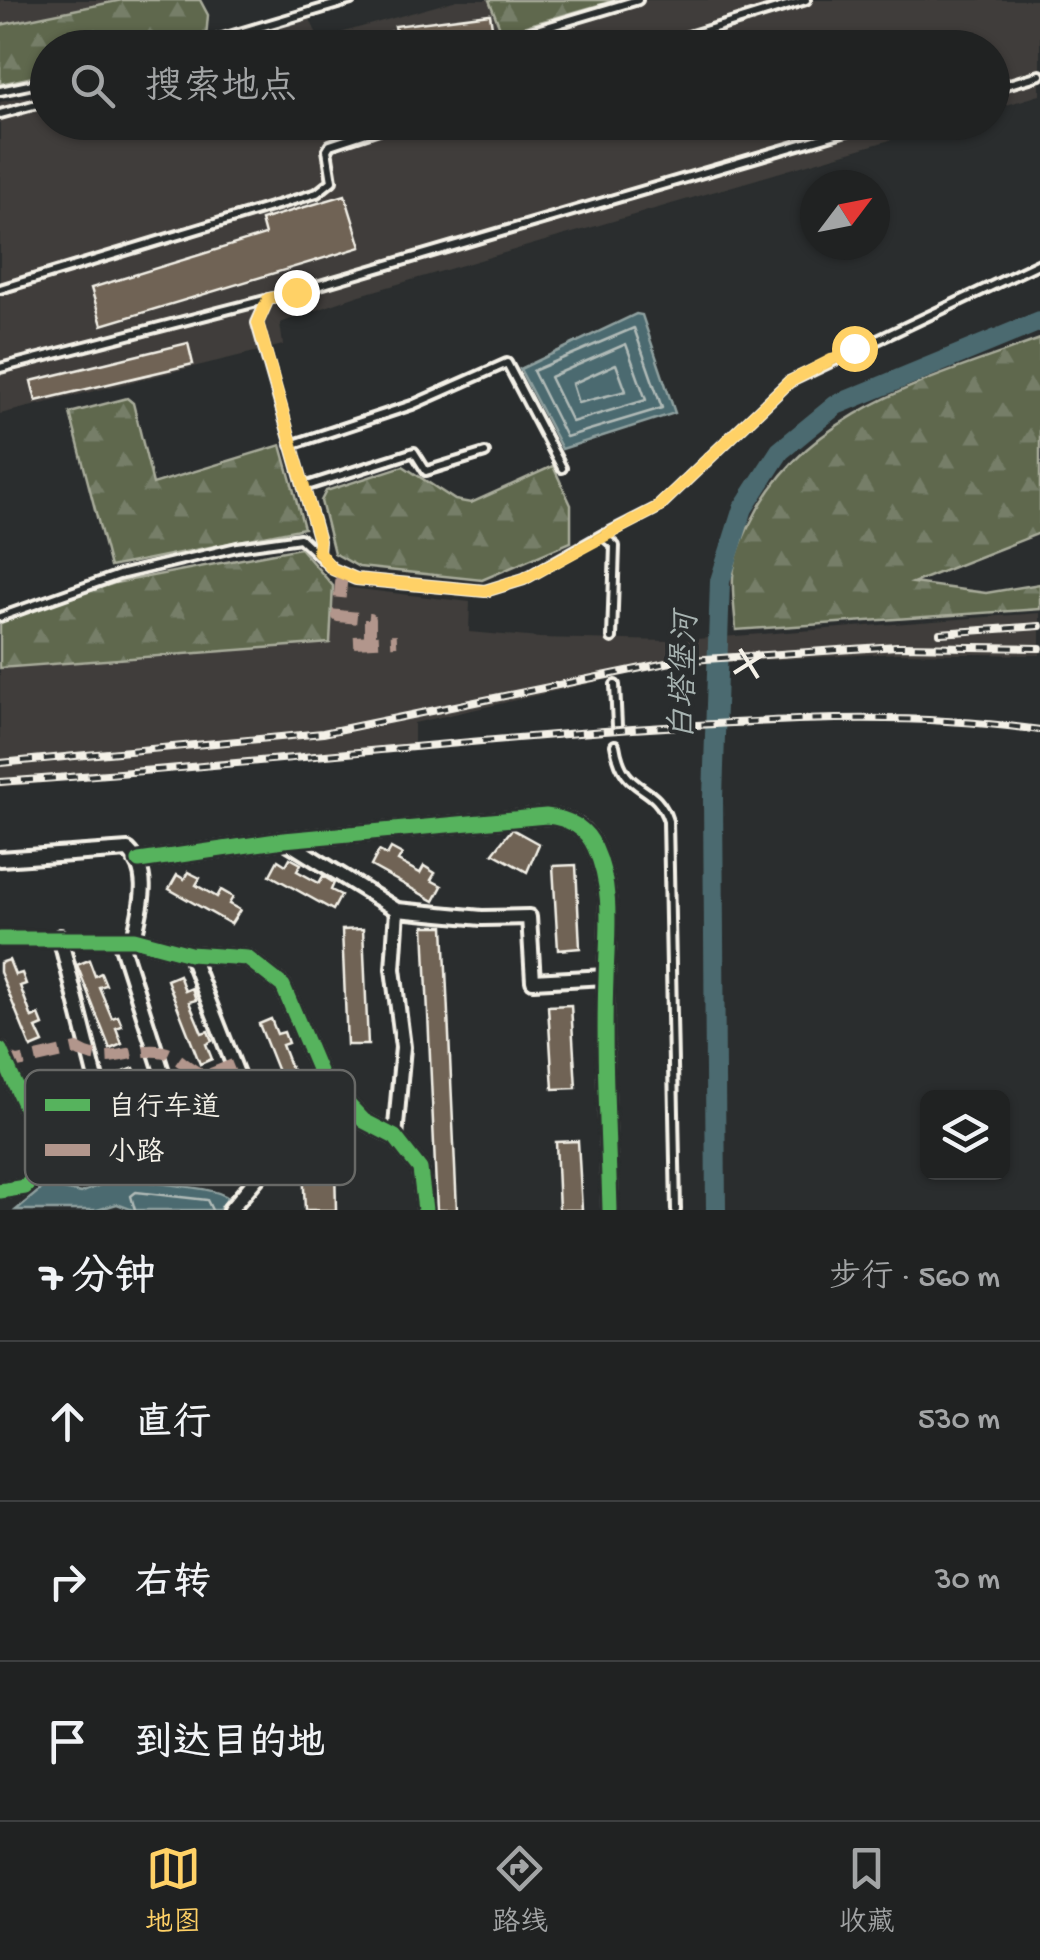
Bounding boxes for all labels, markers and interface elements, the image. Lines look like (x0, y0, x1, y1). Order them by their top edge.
search box (30, 30, 1010, 140)
icon: search (65, 58, 120, 113)
text: 搜索地点 (145, 68, 297, 112)
north arrow (800, 170, 890, 260)
route end (274, 270, 320, 316)
route start (832, 326, 878, 372)
water label: 白塔堡河 (664, 606, 708, 741)
legend (25, 1070, 355, 1185)
map controls (920, 1090, 1010, 1180)
button: layers (920, 1090, 1010, 1180)
text: 自行车道 (108, 1092, 220, 1126)
text: 小路 (108, 1136, 164, 1171)
text: 7 分钟 (40, 1256, 156, 1305)
text: 步行 · 560 m (829, 1260, 1000, 1298)
icon: ahead (40, 1394, 95, 1449)
text: 530 m (918, 1402, 1000, 1440)
text: 直行 (135, 1404, 211, 1448)
icon: right (40, 1554, 95, 1609)
text: 30 m (935, 1562, 1000, 1600)
text: 右转 (135, 1564, 211, 1608)
icon: arrive (40, 1714, 95, 1769)
text: 到达目的地 (135, 1724, 325, 1768)
tab: 地图 (145, 1841, 201, 1941)
tab: 路线 (492, 1841, 548, 1941)
tab: 收藏 (839, 1841, 895, 1941)

